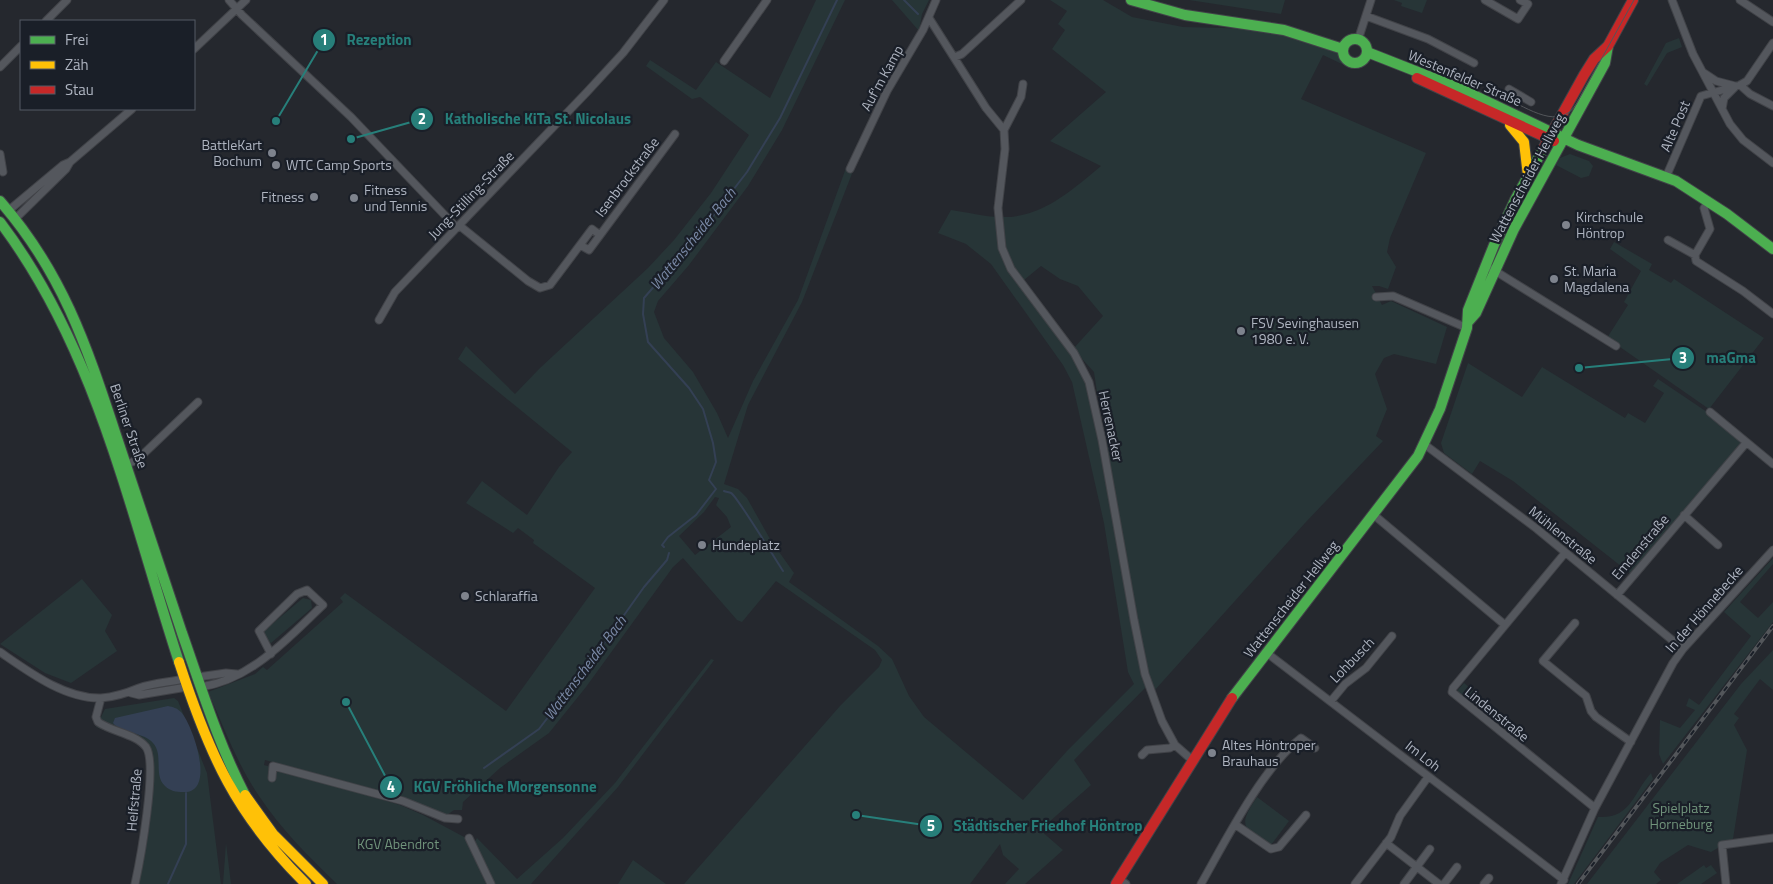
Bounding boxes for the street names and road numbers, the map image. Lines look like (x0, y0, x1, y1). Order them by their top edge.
street label: Auf'm Kamp (855, 41, 908, 114)
street label: Westenfelder Straße (1405, 44, 1525, 111)
street label: Alte Post (1654, 97, 1695, 155)
street label: Wattenscheider Hellweg (1483, 109, 1570, 246)
street label: Isenbrockstraße (590, 132, 664, 221)
street label: Jung-Stilling-Straße (423, 145, 519, 244)
street label: Berliner Straße (105, 380, 154, 471)
street label: Herrenacker (1094, 388, 1129, 464)
street label: Mühlenstraße (1524, 500, 1602, 569)
street label: Emdenstraße (1606, 509, 1673, 584)
street label: Wattenscheider Hellweg (1238, 535, 1343, 662)
street label: In der Hönnebecke (1660, 560, 1747, 657)
street label: Lohbusch (1324, 632, 1379, 687)
street label: Lindenstraße (1461, 681, 1534, 746)
street label: Im Loh (1401, 735, 1445, 776)
street label: Helfstraße (120, 768, 147, 832)

